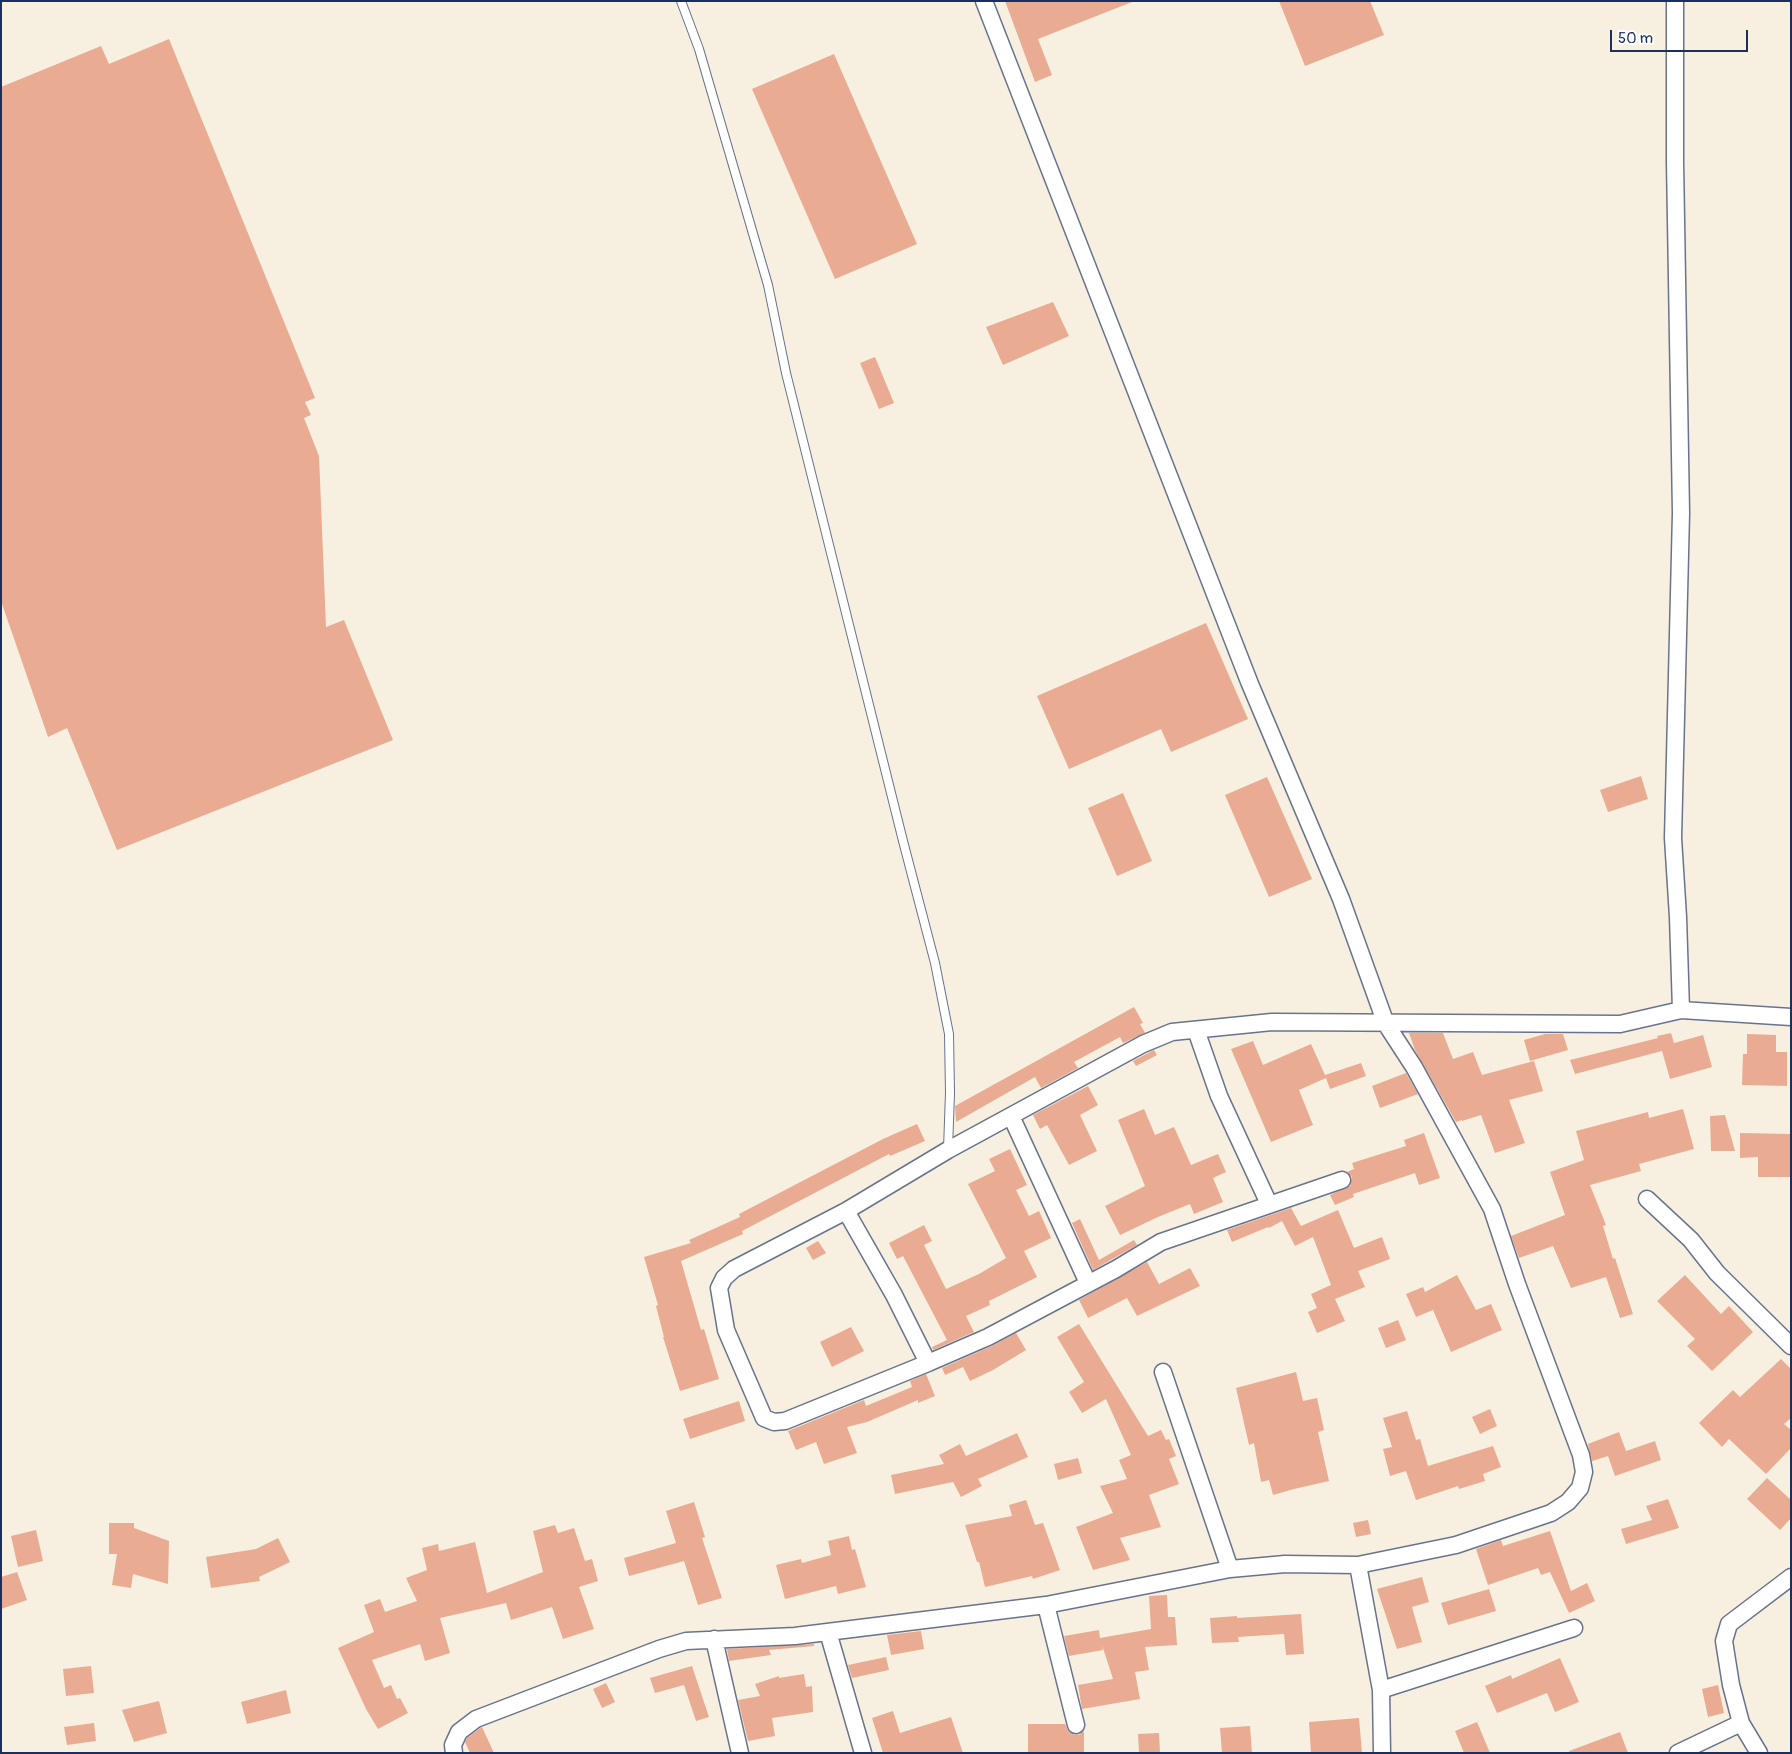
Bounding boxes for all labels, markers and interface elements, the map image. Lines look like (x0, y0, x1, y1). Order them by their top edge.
scale bar (1612, 20, 1750, 52)
text: 50 m (1618, 29, 1653, 48)

